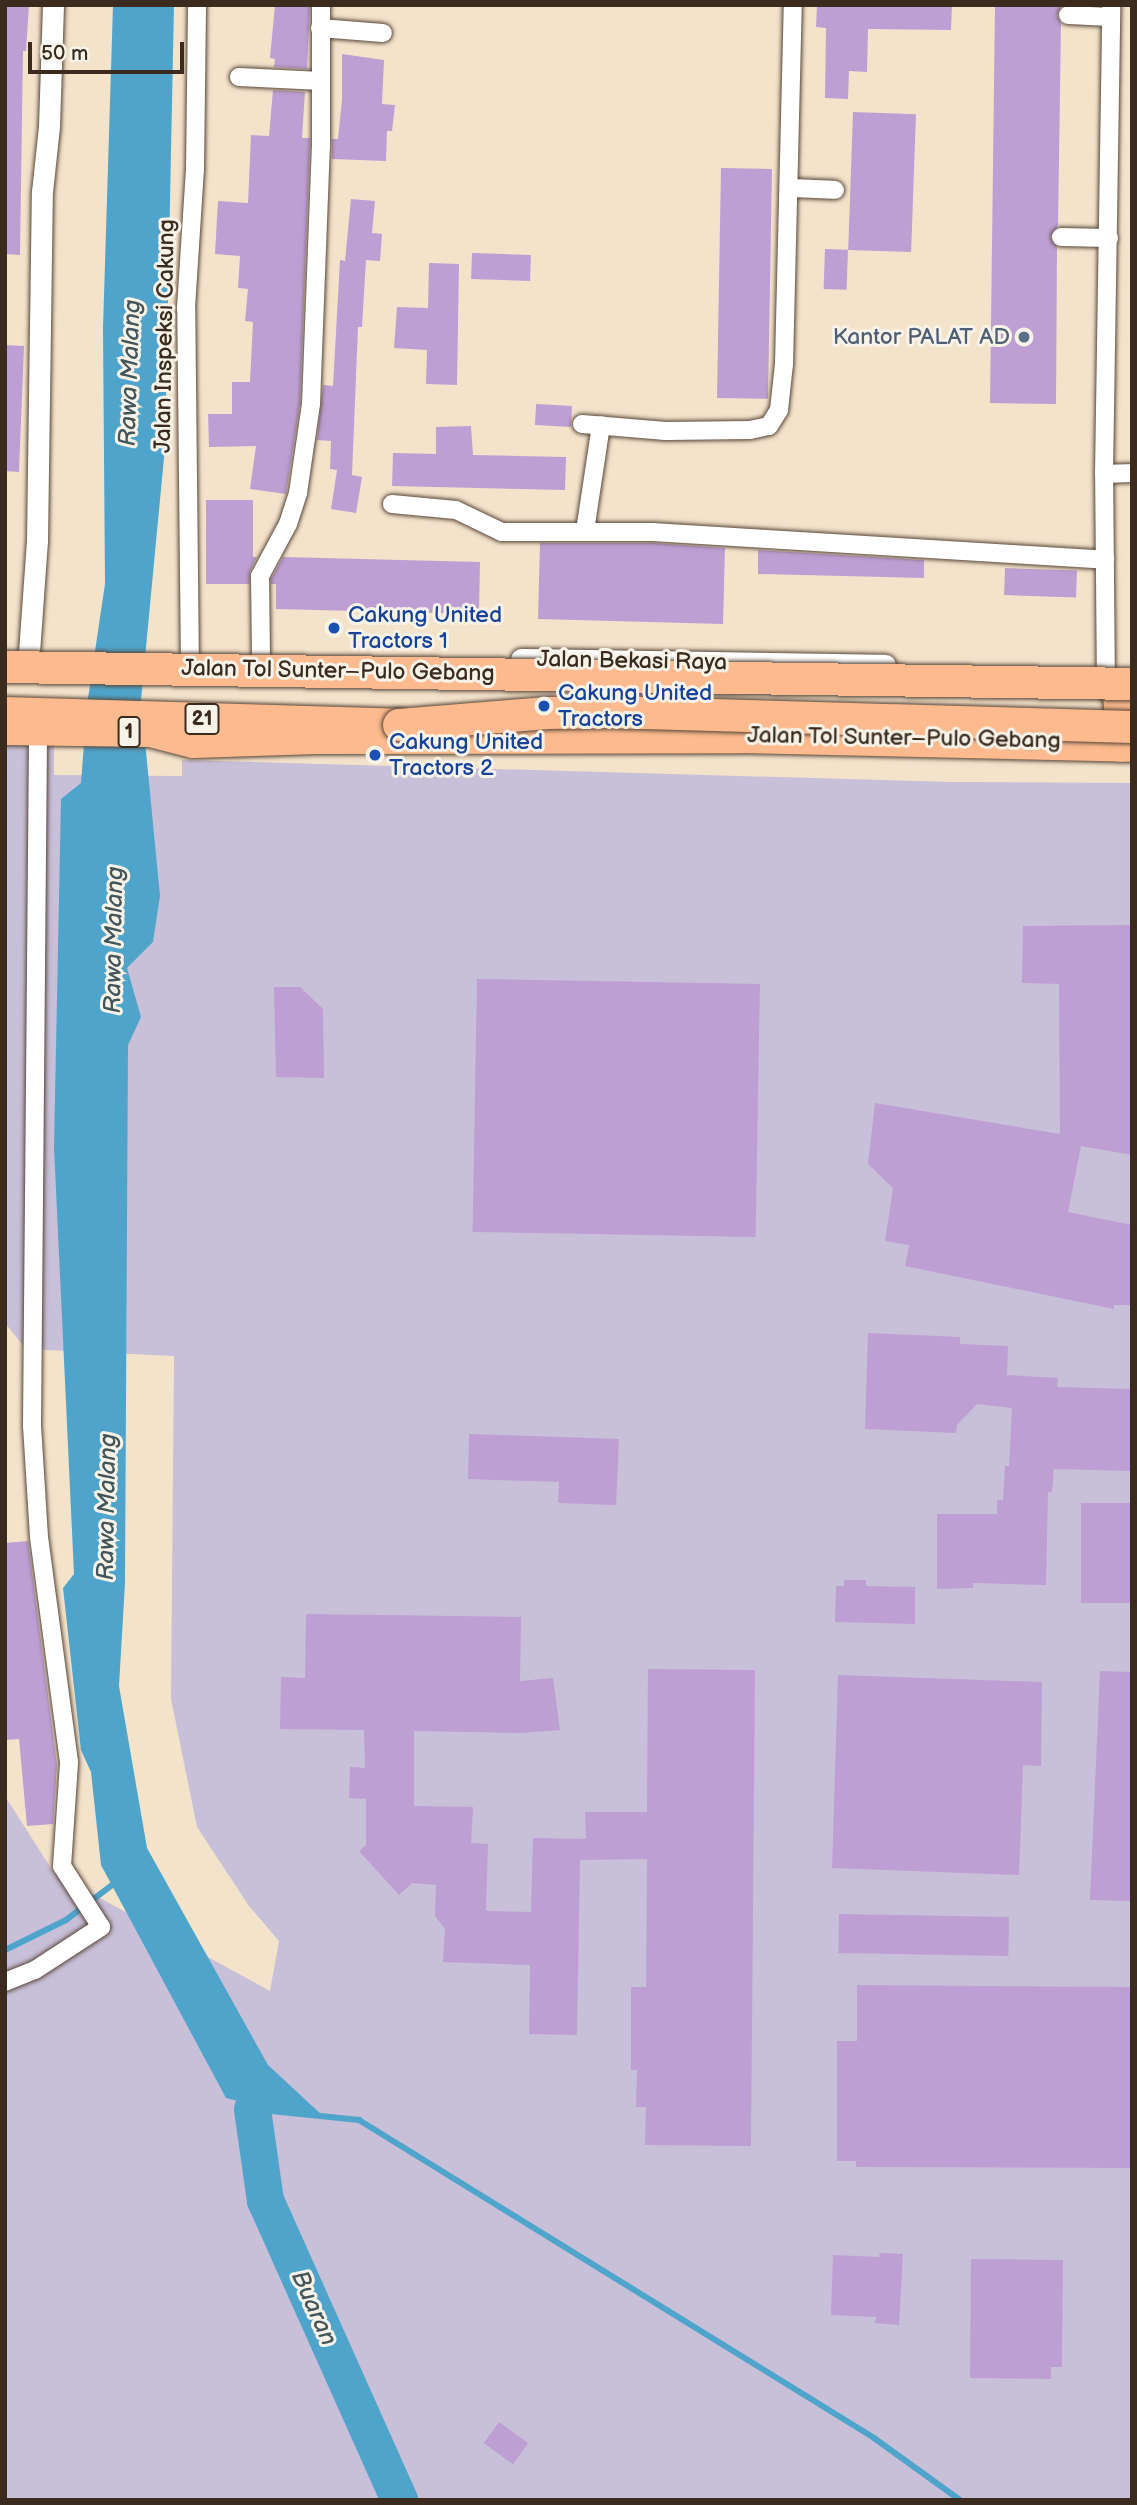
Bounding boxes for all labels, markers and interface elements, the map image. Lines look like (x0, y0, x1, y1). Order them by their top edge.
scale bar (32, 28, 187, 72)
text: 50 m (41, 41, 88, 66)
street label: Jalan Inspeksi Cakung (149, 219, 181, 453)
water label: Rawa Malang (113, 299, 147, 447)
place label: Kantor PALAT AD (833, 323, 1010, 351)
marker: Kantor PALAT AD (1016, 329, 1032, 345)
place label: Cakung United Tractors 1 (348, 601, 502, 655)
marker: Cakung United Tractors 1 (326, 620, 342, 636)
street label: Jalan Bekasi Raya (537, 646, 727, 676)
street label: Jalan Tol Sunter–Pulo Gebang (180, 654, 496, 688)
place label: Cakung United Tractors (558, 679, 712, 733)
marker: Cakung United Tractors (536, 698, 552, 714)
road number: 21 (184, 702, 220, 736)
road number: 1 (117, 714, 141, 750)
street label: Jalan Tol Sunter–Pulo Gebang (746, 721, 1062, 755)
place label: Cakung United Tractors 2 (389, 728, 543, 782)
marker: Cakung United Tractors 2 (367, 747, 383, 763)
water label: Rawa Malang (98, 866, 130, 1014)
water label: Rawa Malang (91, 1433, 123, 1581)
water label: Buaran (285, 2266, 343, 2350)

